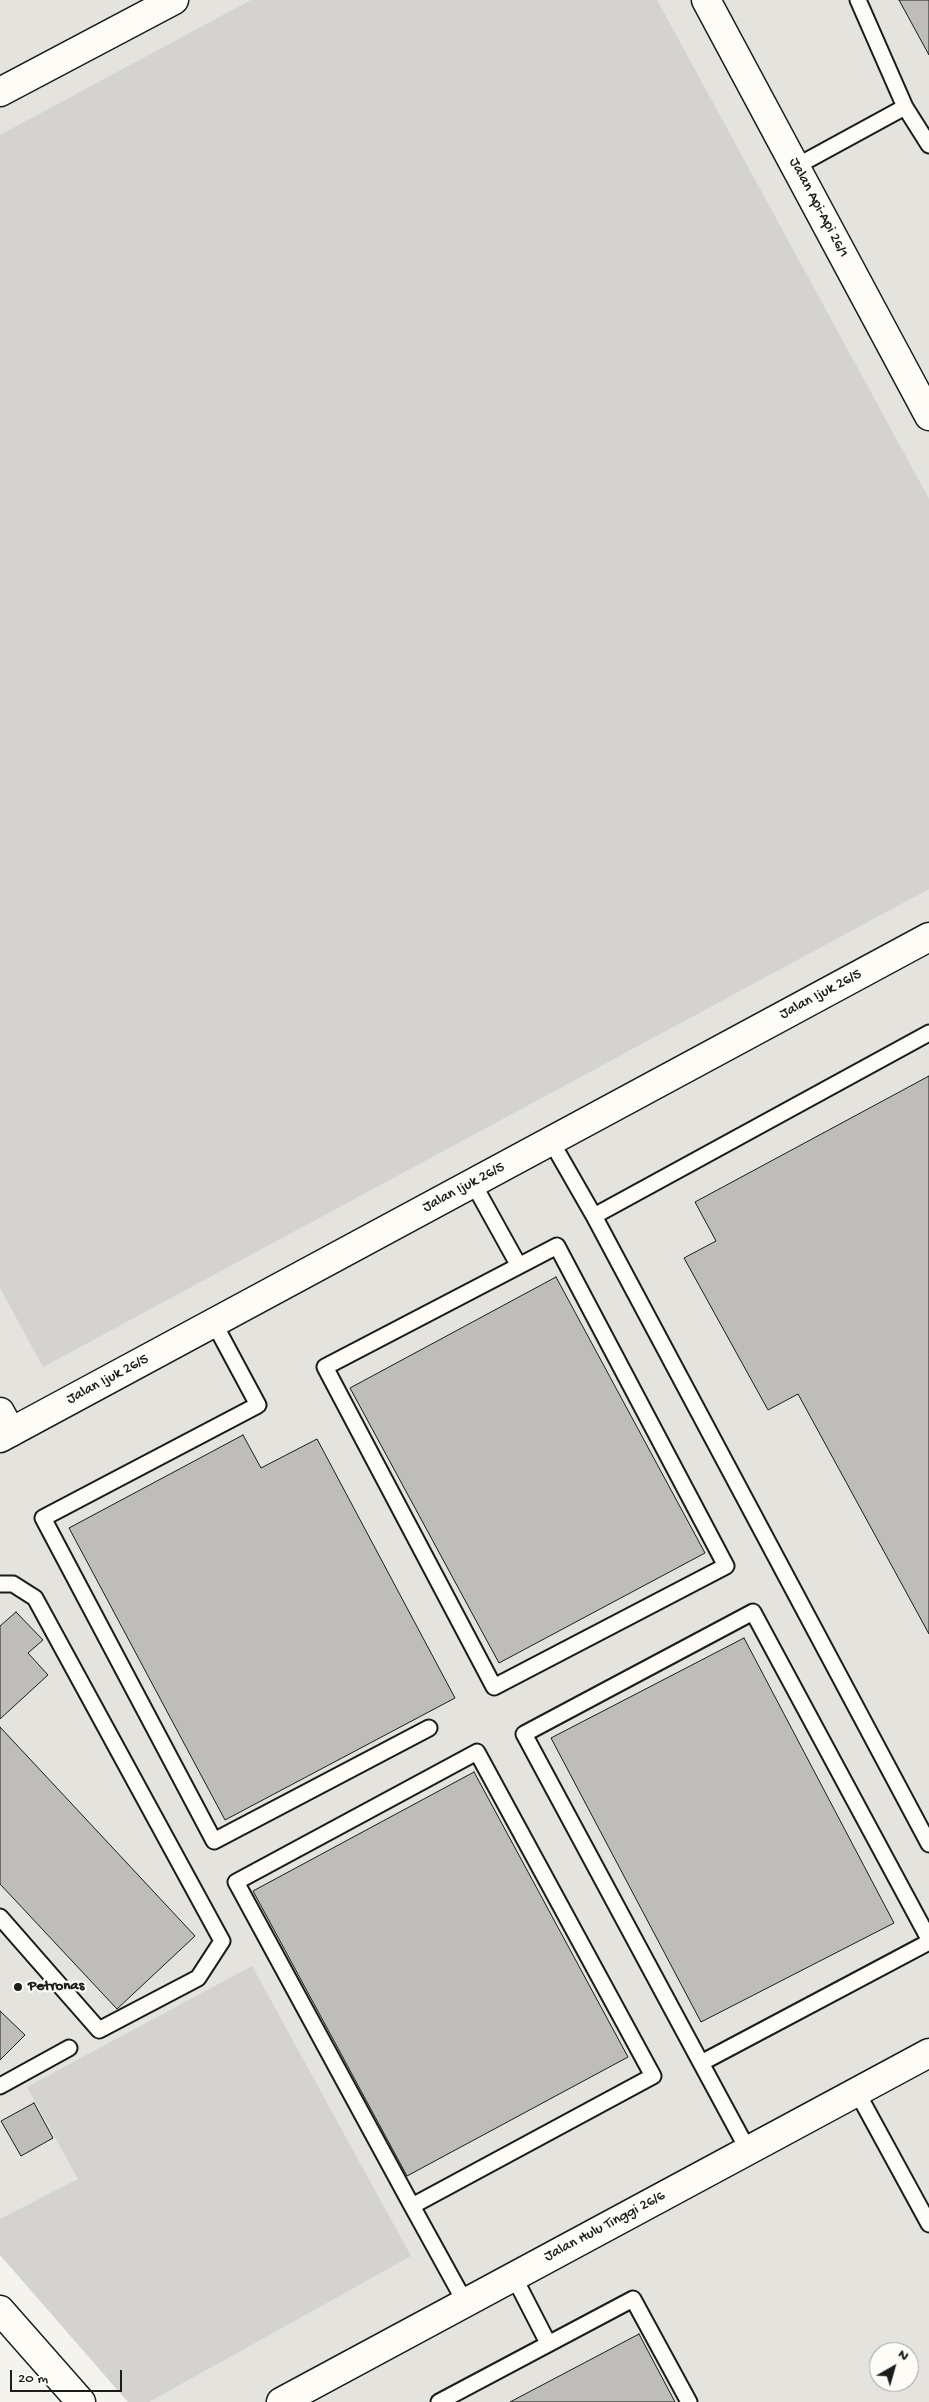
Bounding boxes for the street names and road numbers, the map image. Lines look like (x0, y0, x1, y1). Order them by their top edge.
street label: Jalan Api-Api 26/1 (784, 155, 852, 261)
street label: Jalan Ijuk 26/5 (777, 966, 865, 1024)
street label: Jalan Ijuk 26/5 (420, 1159, 508, 1217)
street label: Jalan Ijuk 26/5 (64, 1351, 152, 1409)
street label: Jalan Hulu Tinggi 26/6 (542, 2188, 668, 2266)

